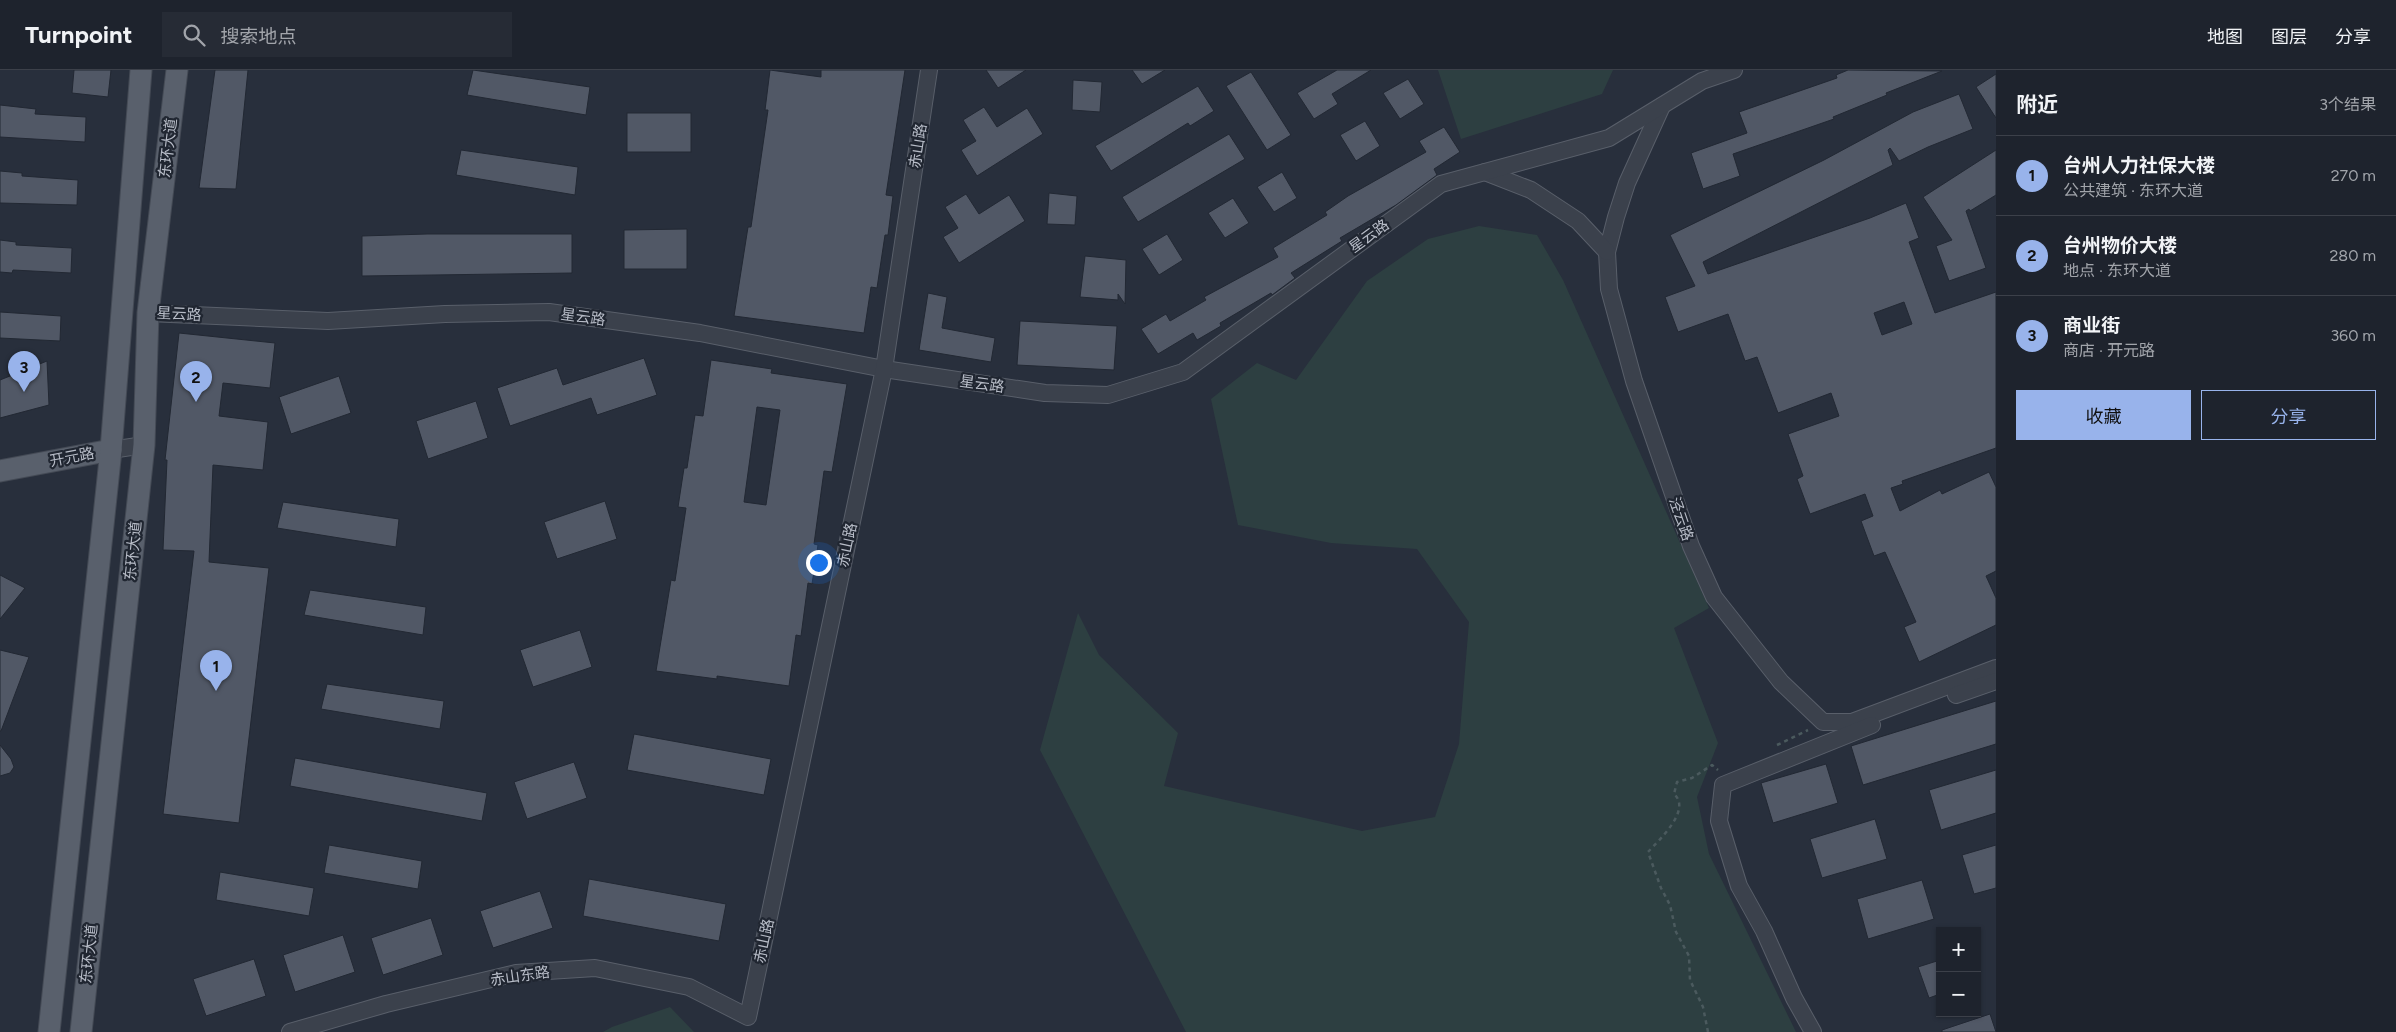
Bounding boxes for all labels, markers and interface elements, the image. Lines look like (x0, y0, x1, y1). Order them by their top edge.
search box (162, 12, 512, 57)
text: Turnpoint (25, 20, 132, 49)
icon: search (180, 21, 208, 49)
text: 搜索地点 (220, 25, 296, 48)
text: 地图 (2207, 26, 2243, 48)
text: 图层 (2271, 26, 2307, 48)
text: 分享 (2335, 26, 2371, 48)
text: 附近 (2016, 92, 2058, 117)
text: 3个结果 (2319, 95, 2376, 114)
street label: 东环大道 (155, 117, 181, 179)
street label: 赤山路 (906, 122, 930, 170)
text: 台州人力社保大楼 (2063, 154, 2215, 177)
text: 1 (2029, 166, 2035, 185)
text: 270 m (2331, 166, 2376, 185)
text: 公共建筑 · 东环大道 (2063, 181, 2203, 200)
street label: 星云路 (1346, 215, 1392, 257)
text: 台州物价大楼 (2063, 234, 2177, 257)
text: 2 (2027, 246, 2037, 265)
text: 280 m (2329, 246, 2376, 265)
text: 地点 · 东环大道 (2063, 261, 2171, 280)
street label: 星云路 (156, 304, 202, 324)
street label: 星云路 (559, 305, 607, 329)
text: 商业街 (2063, 314, 2120, 337)
text: 3 (2028, 326, 2036, 345)
text: 360 m (2330, 326, 2376, 345)
text: 商店 · 开元路 (2063, 341, 2155, 360)
pin: 3 (8, 351, 40, 392)
pin: 2 (180, 361, 212, 402)
street label: 星云路 (958, 372, 1006, 396)
button: 收藏 (2016, 390, 2191, 440)
button: 分享 (2201, 390, 2376, 440)
street label: 开元路 (48, 444, 96, 470)
street label: 泾云路 (1665, 495, 1697, 543)
street label: 东环大道 (121, 520, 145, 582)
street label: 赤山路 (834, 521, 860, 569)
your location (806, 550, 832, 576)
pin: 1 (200, 650, 232, 691)
street label: 赤山路 (751, 917, 777, 965)
street label: 东环大道 (77, 923, 101, 985)
map controls (1936, 927, 1981, 1017)
button: + (1936, 927, 1981, 972)
street label: 赤山东路 (489, 963, 551, 989)
button: − (1936, 972, 1981, 1017)

